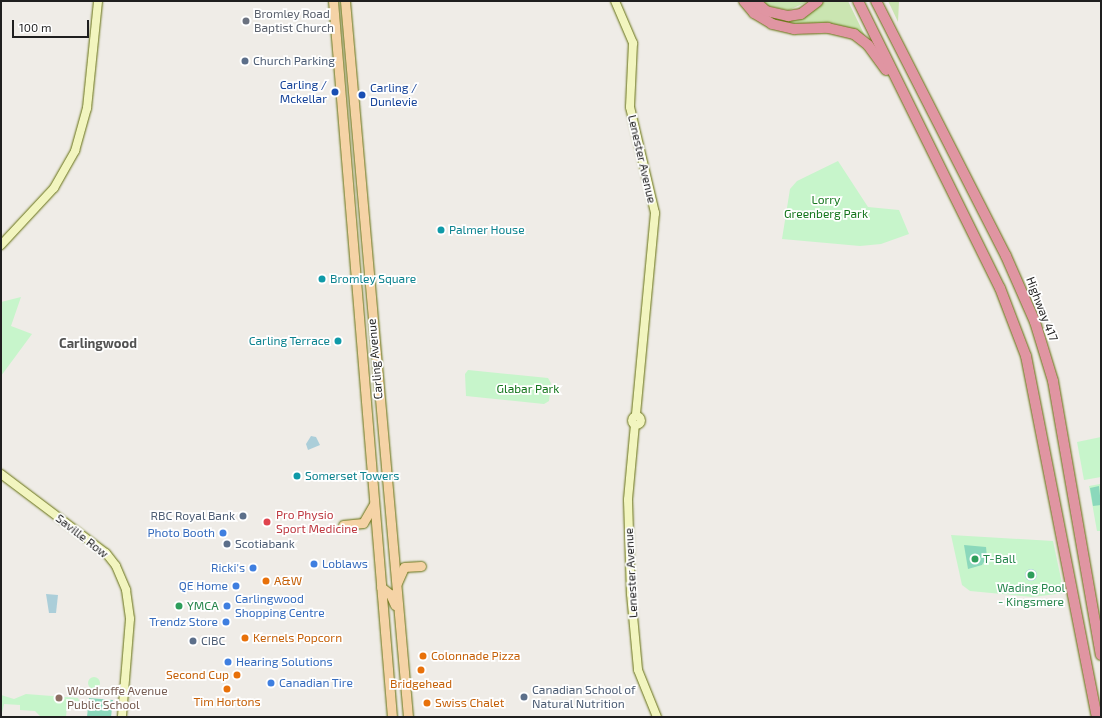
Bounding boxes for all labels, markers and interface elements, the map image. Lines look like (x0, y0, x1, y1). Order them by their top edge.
place label: Bromley Road Baptist Church (254, 7, 334, 35)
scale bar (14, 12, 91, 38)
marker: Bromley Road Baptist Church (241, 16, 251, 26)
text: 100 m (19, 20, 51, 34)
place label: Church Parking (253, 54, 335, 68)
marker: Church Parking (240, 56, 250, 66)
place label: Carling / Mckellar (280, 78, 327, 106)
place label: Carling / Dunlevie (370, 81, 418, 109)
marker: Carling / Mckellar (330, 87, 340, 97)
marker: Carling / Dunlevie (357, 90, 367, 100)
street label: Lenester Avenue (625, 113, 659, 205)
park label: Lorry Greenberg Park (784, 193, 868, 221)
place label: Palmer House (449, 223, 525, 237)
marker: Palmer House (436, 225, 446, 235)
place label: Bromley Square (330, 272, 417, 286)
marker: Bromley Square (317, 274, 327, 284)
street label: Highway 417 (1023, 274, 1061, 344)
street label: Carling Avenue (364, 318, 386, 400)
place label: Carling Terrace (248, 334, 330, 348)
district label: Carlingwood (59, 335, 137, 351)
marker: Carling Terrace (333, 336, 343, 346)
park label: Glabar Park (496, 382, 560, 396)
place label: Somerset Towers (305, 469, 400, 483)
marker: Somerset Towers (292, 471, 302, 481)
place label: Pro Physio Sport Medicine (276, 508, 358, 536)
place label: RBC Royal Bank (150, 509, 235, 523)
street label: Saville Row (53, 511, 111, 561)
marker: RBC Royal Bank (238, 511, 248, 521)
marker: Pro Physio Sport Medicine (261, 516, 273, 528)
place label: Photo Booth (147, 526, 215, 540)
street label: Lenester Avenue (621, 527, 641, 619)
marker: Photo Booth (218, 528, 228, 538)
place label: Scotiabank (235, 537, 295, 551)
marker: Scotiabank (222, 539, 232, 549)
place label: T-Ball (983, 552, 1016, 566)
marker: T-Ball (970, 554, 980, 564)
place label: Loblaws (322, 557, 368, 571)
marker: Loblaws (309, 559, 319, 569)
place label: Ricki's (211, 561, 245, 575)
marker: Ricki's (248, 563, 258, 573)
marker: Wading Pool - Kingsmere (1026, 570, 1036, 580)
place label: A&W (274, 574, 302, 588)
marker: A&W (261, 576, 271, 586)
place label: QE Home (179, 579, 228, 593)
marker: QE Home (231, 581, 241, 591)
place label: Wading Pool - Kingsmere (997, 581, 1065, 609)
place label: Carlingwood Shopping Centre (235, 592, 325, 620)
place label: YMCA (187, 599, 219, 613)
marker: YMCA (174, 601, 184, 611)
marker: Carlingwood Shopping Centre (222, 601, 232, 611)
place label: Trendz Store (149, 615, 218, 629)
marker: Trendz Store (221, 617, 231, 627)
place label: Kernels Popcorn (253, 631, 342, 645)
marker: Kernels Popcorn (240, 633, 250, 643)
place label: CIBC (201, 634, 225, 648)
marker: CIBC (188, 636, 198, 646)
place label: Colonnade Pizza (431, 649, 520, 663)
marker: Colonnade Pizza (418, 651, 428, 661)
place label: Hearing Solutions (236, 655, 333, 669)
marker: Hearing Solutions (223, 657, 233, 667)
marker: Bridgehead (416, 665, 426, 675)
place label: Second Cup (166, 668, 229, 682)
marker: Second Cup (232, 670, 242, 680)
place label: Canadian Tire (279, 676, 353, 690)
place label: Bridgehead (390, 677, 452, 691)
marker: Canadian Tire (266, 678, 276, 688)
place label: Canadian School of Natural Nutrition (532, 683, 636, 711)
place label: Woodroffe Avenue Public School (67, 684, 168, 712)
marker: Tim Hortons (222, 684, 232, 694)
marker: Canadian School of Natural Nutrition (519, 692, 529, 702)
marker: Woodroffe Avenue Public School (54, 693, 64, 703)
place label: Tim Hortons (193, 695, 261, 709)
place label: Swiss Chalet (435, 696, 504, 710)
marker: Swiss Chalet (422, 698, 432, 708)

